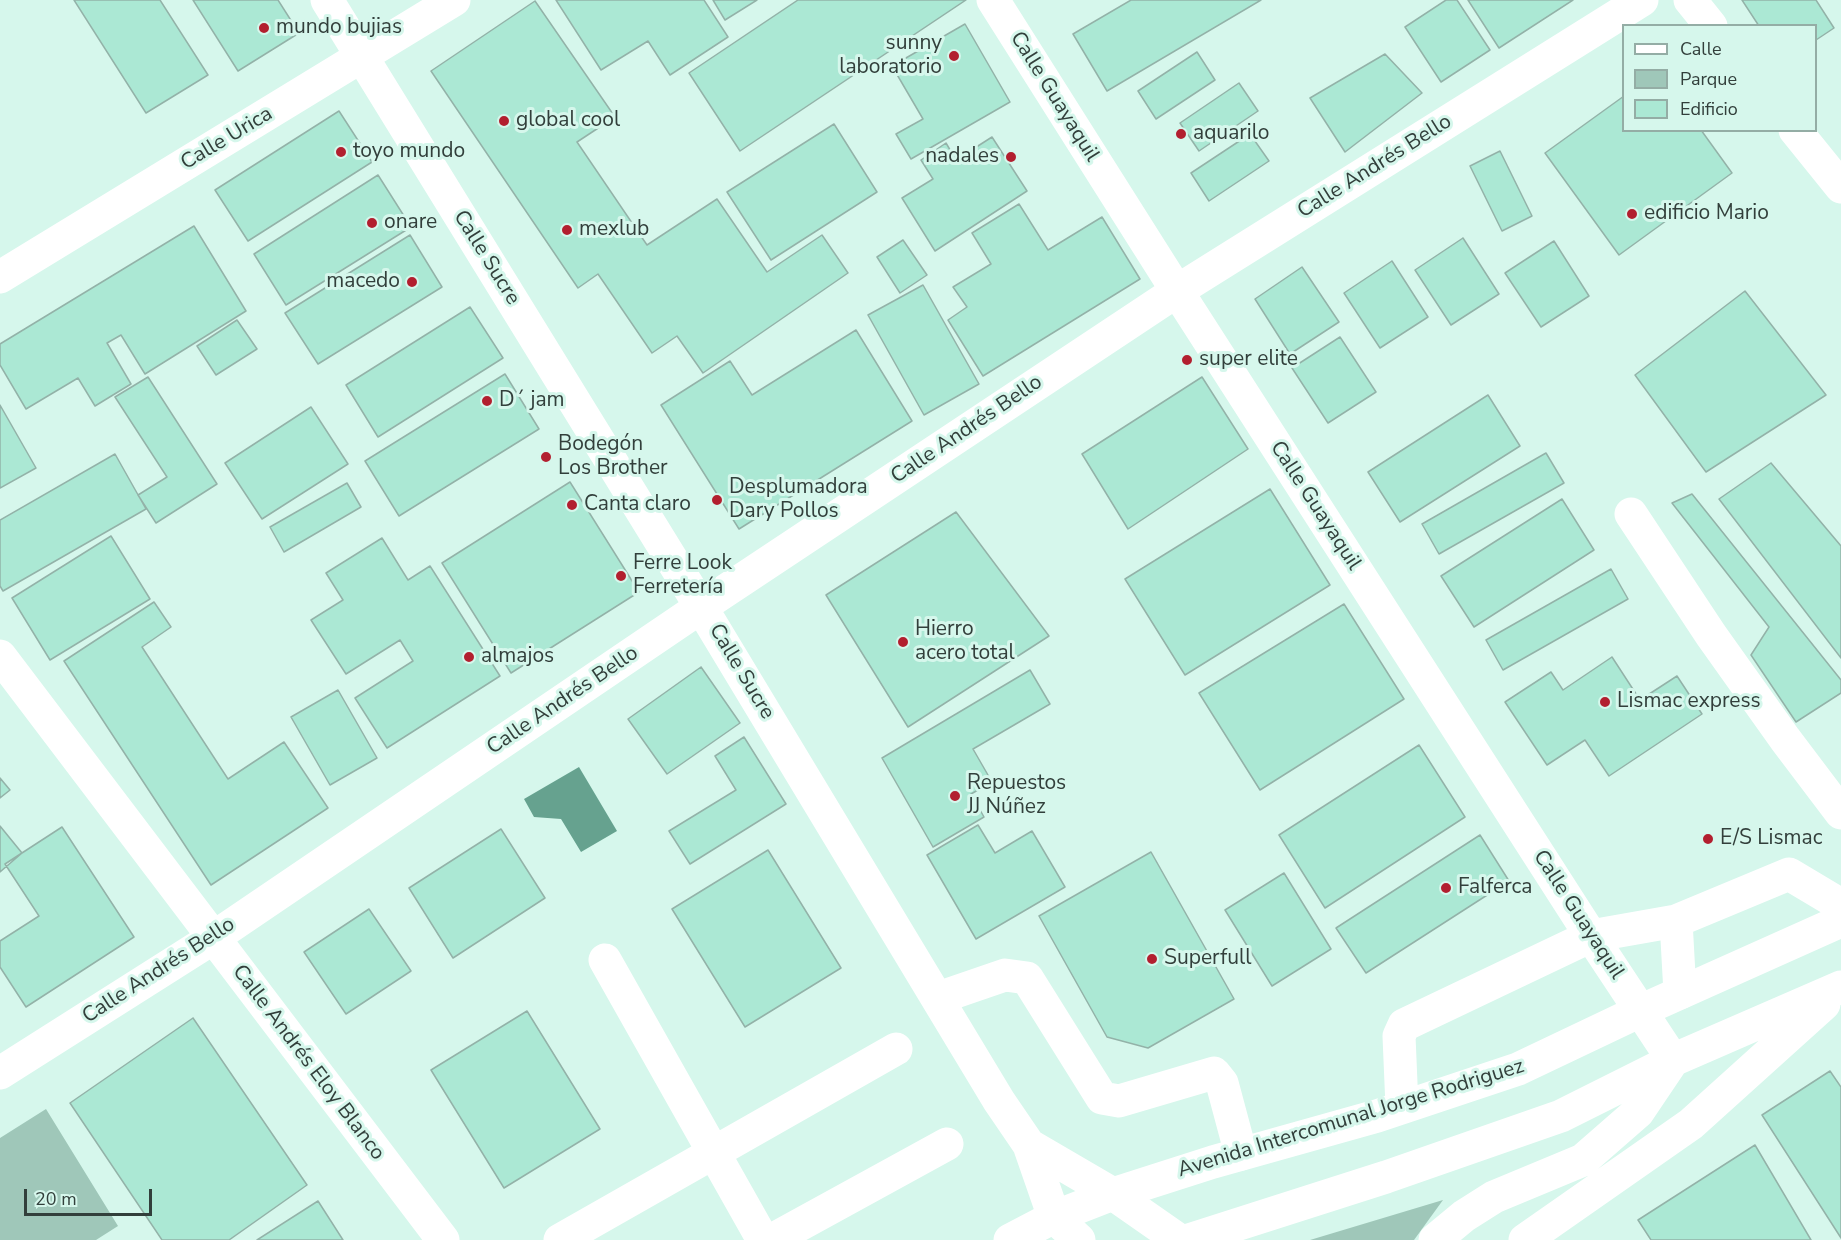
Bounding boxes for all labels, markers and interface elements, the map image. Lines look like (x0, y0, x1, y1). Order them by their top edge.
place label: mundo bujias (276, 15, 402, 41)
marker: mundo bujias (257, 21, 271, 35)
legend (1622, 24, 1817, 132)
street label: Calle Guayaquil (1004, 27, 1104, 167)
place label: sunny laboratorio (839, 31, 942, 81)
text: Calle (1680, 37, 1722, 61)
marker: sunny laboratorio (947, 49, 961, 63)
text: Parque (1680, 67, 1737, 91)
text: Edificio (1680, 97, 1738, 121)
street label: Calle Urica (177, 102, 277, 176)
place label: global cool (516, 108, 620, 134)
street label: Calle Andrés Bello (1293, 109, 1457, 225)
marker: global cool (497, 114, 511, 128)
place label: aquarilo (1193, 121, 1269, 147)
marker: aquarilo (1174, 127, 1188, 141)
place label: toyo mundo (353, 139, 465, 165)
place label: nadales (925, 144, 999, 170)
marker: toyo mundo (334, 145, 348, 159)
marker: nadales (1004, 150, 1018, 164)
place label: edificio Mario (1644, 201, 1769, 227)
street label: Calle Sucre (447, 206, 525, 310)
marker: edificio Mario (1625, 207, 1639, 221)
place label: onare (384, 210, 437, 236)
marker: onare (365, 216, 379, 230)
place label: mexlub (579, 217, 649, 243)
marker: mexlub (560, 223, 574, 237)
place label: macedo (326, 269, 400, 295)
marker: macedo (405, 275, 419, 289)
place label: super elite (1199, 347, 1298, 373)
marker: super elite (1180, 353, 1194, 367)
street label: Calle Andrés Bello (887, 370, 1047, 490)
place label: D´ jam (499, 388, 565, 414)
marker: D´ jam (480, 394, 494, 408)
place label: Bodegón Los Brother (558, 432, 668, 482)
street label: Calle Guayaquil (1264, 437, 1366, 575)
marker: Bodegón Los Brother (539, 450, 553, 464)
place label: Desplumadora Dary Pollos (729, 475, 868, 525)
place label: Canta claro (584, 492, 691, 518)
marker: Desplumadora Dary Pollos (710, 493, 724, 507)
marker: Canta claro (565, 498, 579, 512)
place label: Ferre Look Ferretería (633, 551, 732, 601)
marker: Ferre Look Ferretería (614, 569, 628, 583)
place label: Hierro acero total (915, 617, 1015, 667)
street label: Calle Sucre (703, 620, 779, 724)
marker: Hierro acero total (896, 635, 910, 649)
street label: Calle Andrés Bello (483, 641, 643, 761)
place label: almajos (481, 644, 554, 670)
marker: almajos (462, 650, 476, 664)
place label: Lismac express (1617, 689, 1761, 715)
marker: Lismac express (1598, 695, 1612, 709)
place label: Repuestos JJ Núñez (967, 771, 1066, 821)
marker: Repuestos JJ Núñez (948, 789, 962, 803)
place label: E/S Lismac (1720, 826, 1822, 852)
marker: E/S Lismac (1701, 832, 1715, 846)
street label: Calle Guayaquil (1527, 846, 1629, 984)
place label: Falferca (1458, 875, 1532, 901)
marker: Falferca (1439, 881, 1453, 895)
street label: Calle Andrés Bello (78, 912, 240, 1030)
place label: Superfull (1164, 946, 1251, 972)
marker: Superfull (1145, 952, 1159, 966)
street label: Calle Andrés Eloy Blanco (226, 960, 390, 1166)
street label: Avenida Intercomunal Jorge Rodriguez (1175, 1054, 1527, 1184)
scale bar (27, 1177, 154, 1215)
text: 20 m (35, 1187, 77, 1211)

